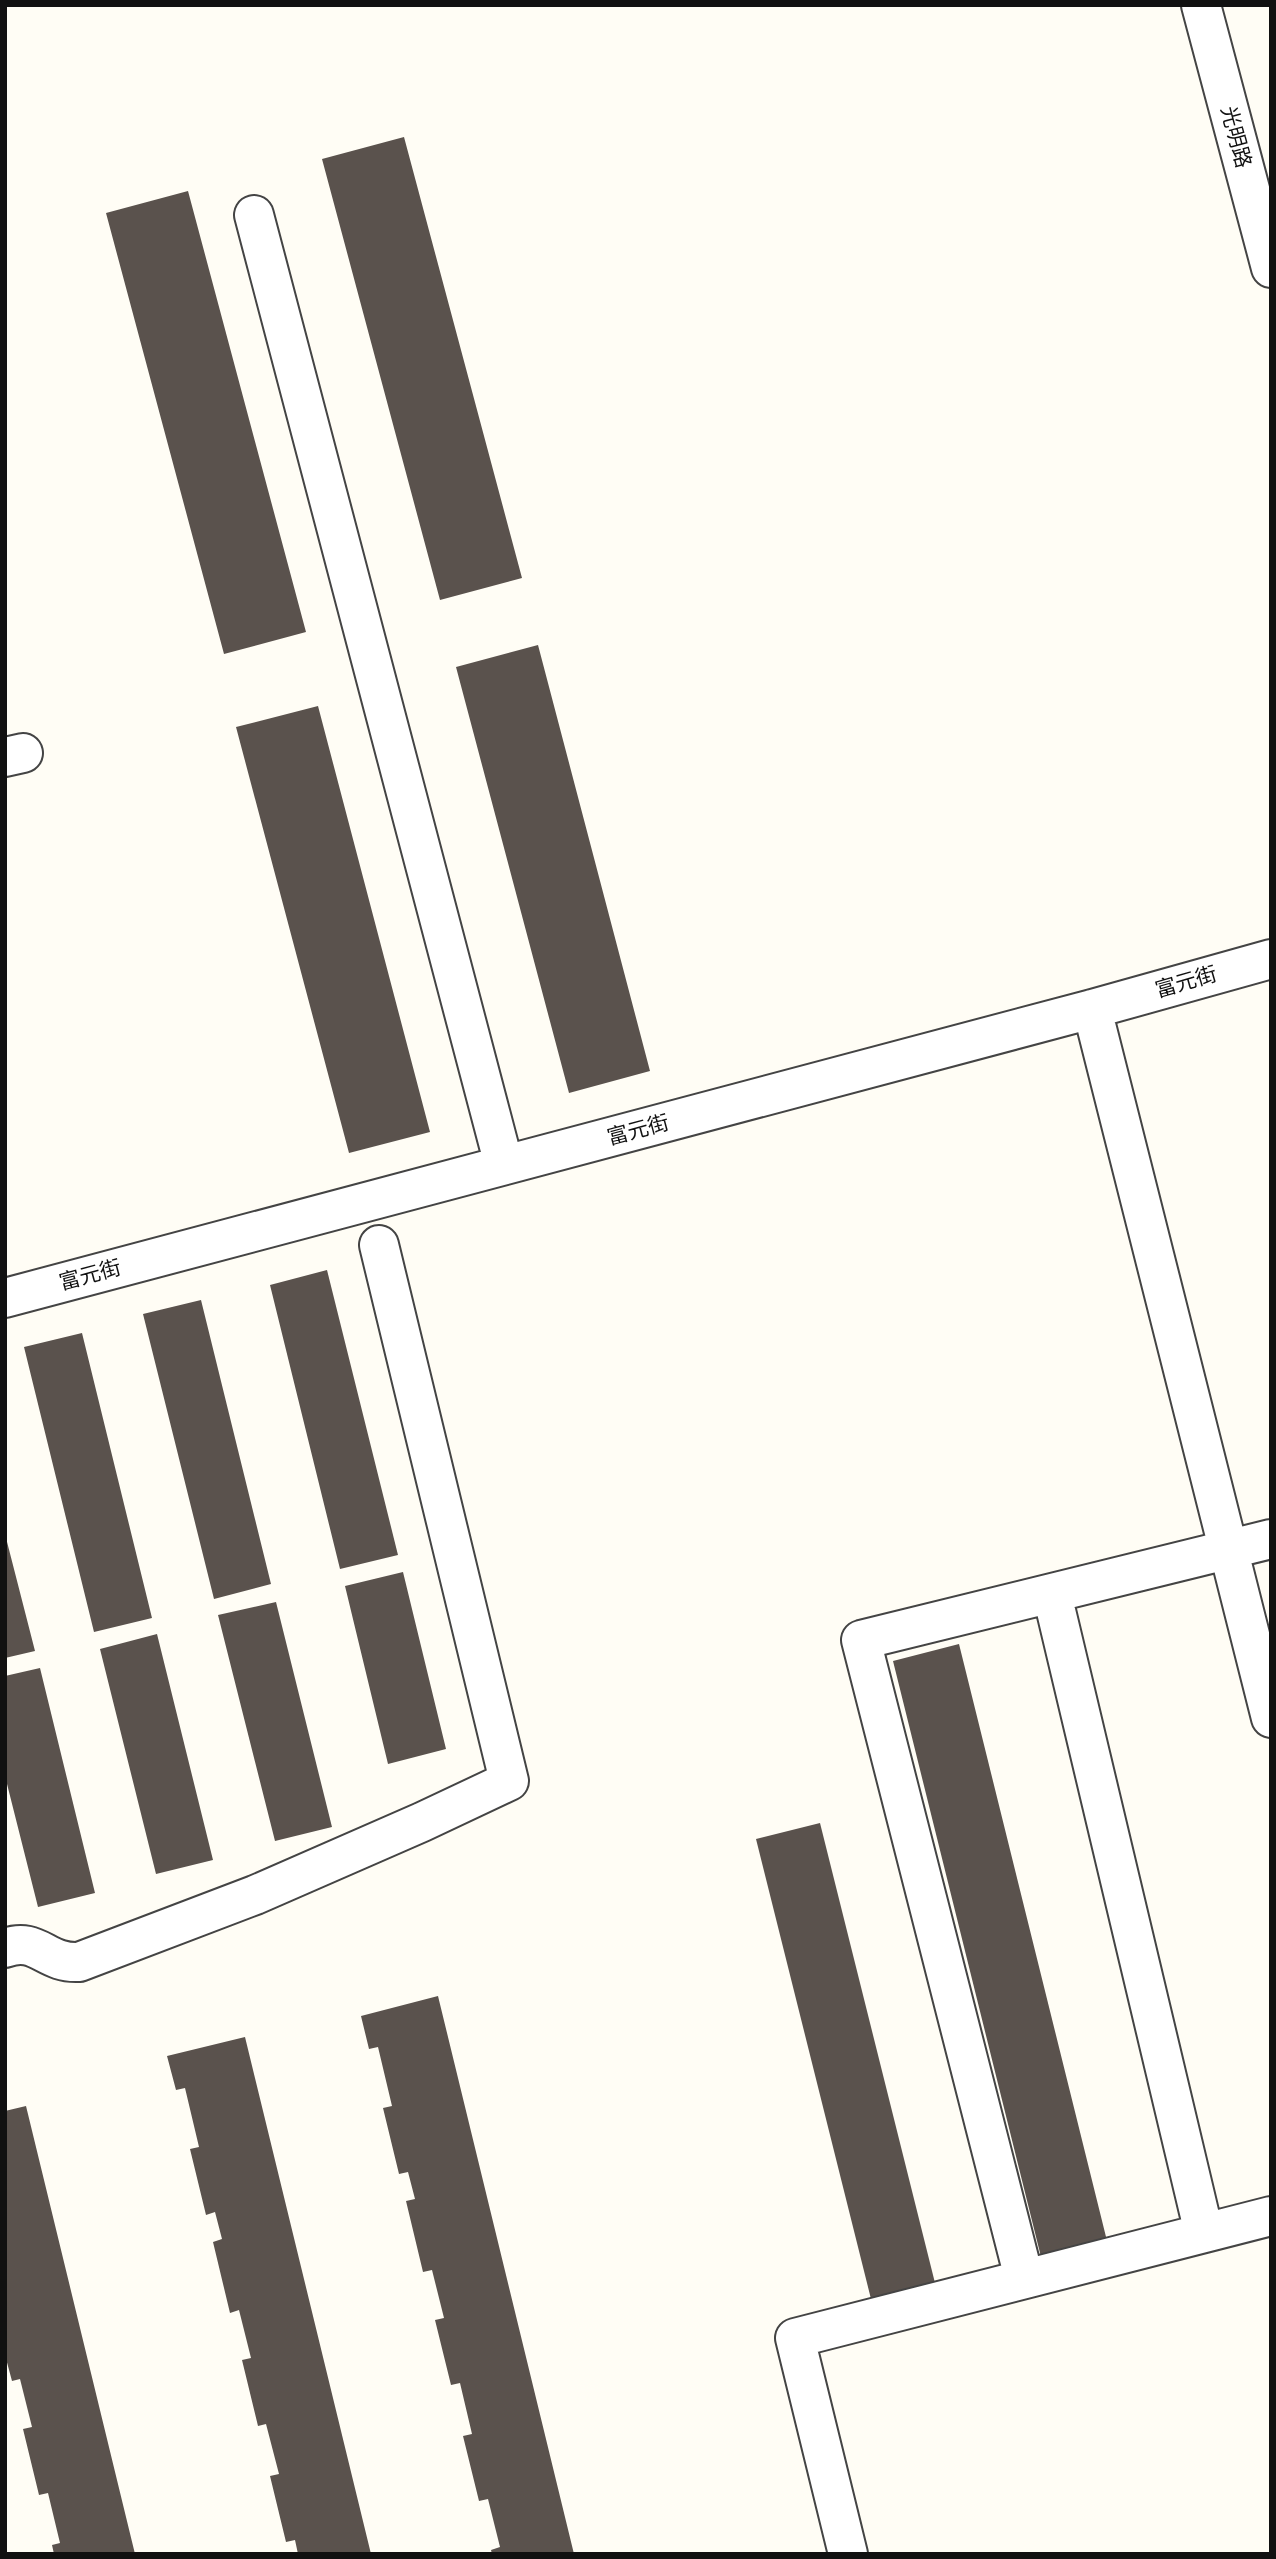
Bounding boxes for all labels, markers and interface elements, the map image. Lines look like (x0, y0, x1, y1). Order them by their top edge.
street label: 光明路 (1214, 103, 1259, 171)
street label: 富元街 (1152, 959, 1220, 1004)
street label: 富元街 (604, 1107, 672, 1152)
street label: 富元街 (56, 1252, 124, 1297)

